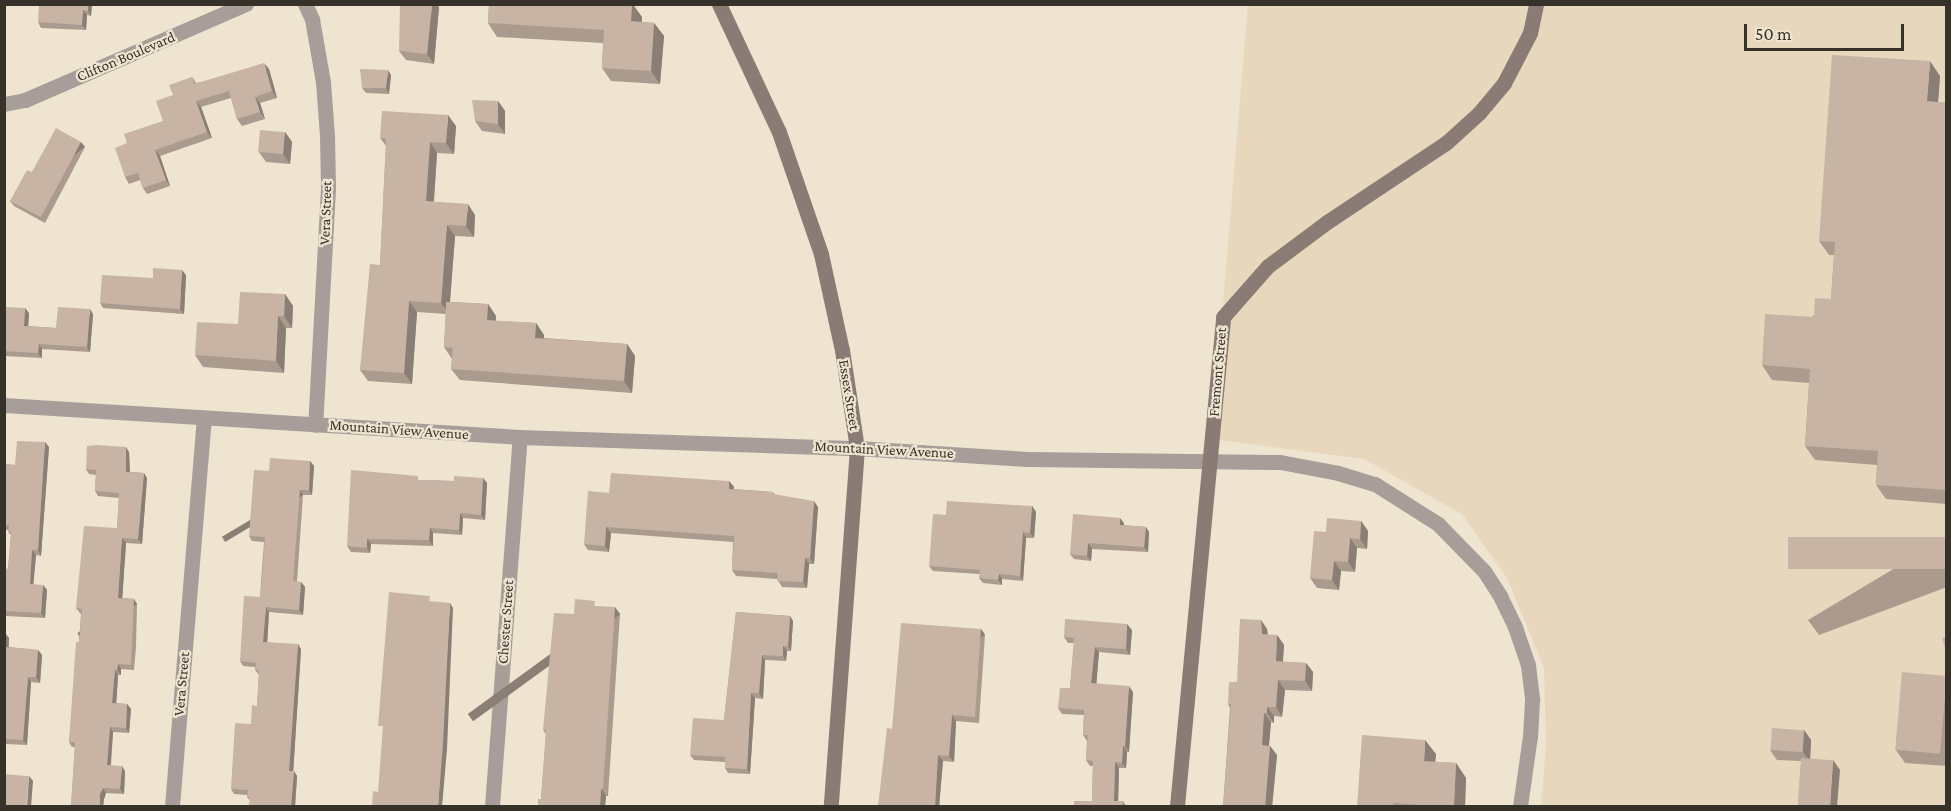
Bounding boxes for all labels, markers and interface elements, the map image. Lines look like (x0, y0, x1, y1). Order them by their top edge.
scale bar (1747, 12, 1908, 50)
text: 50 m (1755, 24, 1792, 44)
street label: Clifton Boulevard (74, 28, 178, 86)
street label: Vera Street (316, 180, 336, 246)
street label: Fremont Street (1205, 327, 1231, 417)
street label: Essex Street (835, 358, 863, 432)
street label: Mountain View Avenue (329, 416, 469, 444)
street label: Mountain View Avenue (814, 437, 954, 463)
street label: Chester Street (494, 579, 518, 665)
street label: Vera Street (170, 651, 194, 717)

